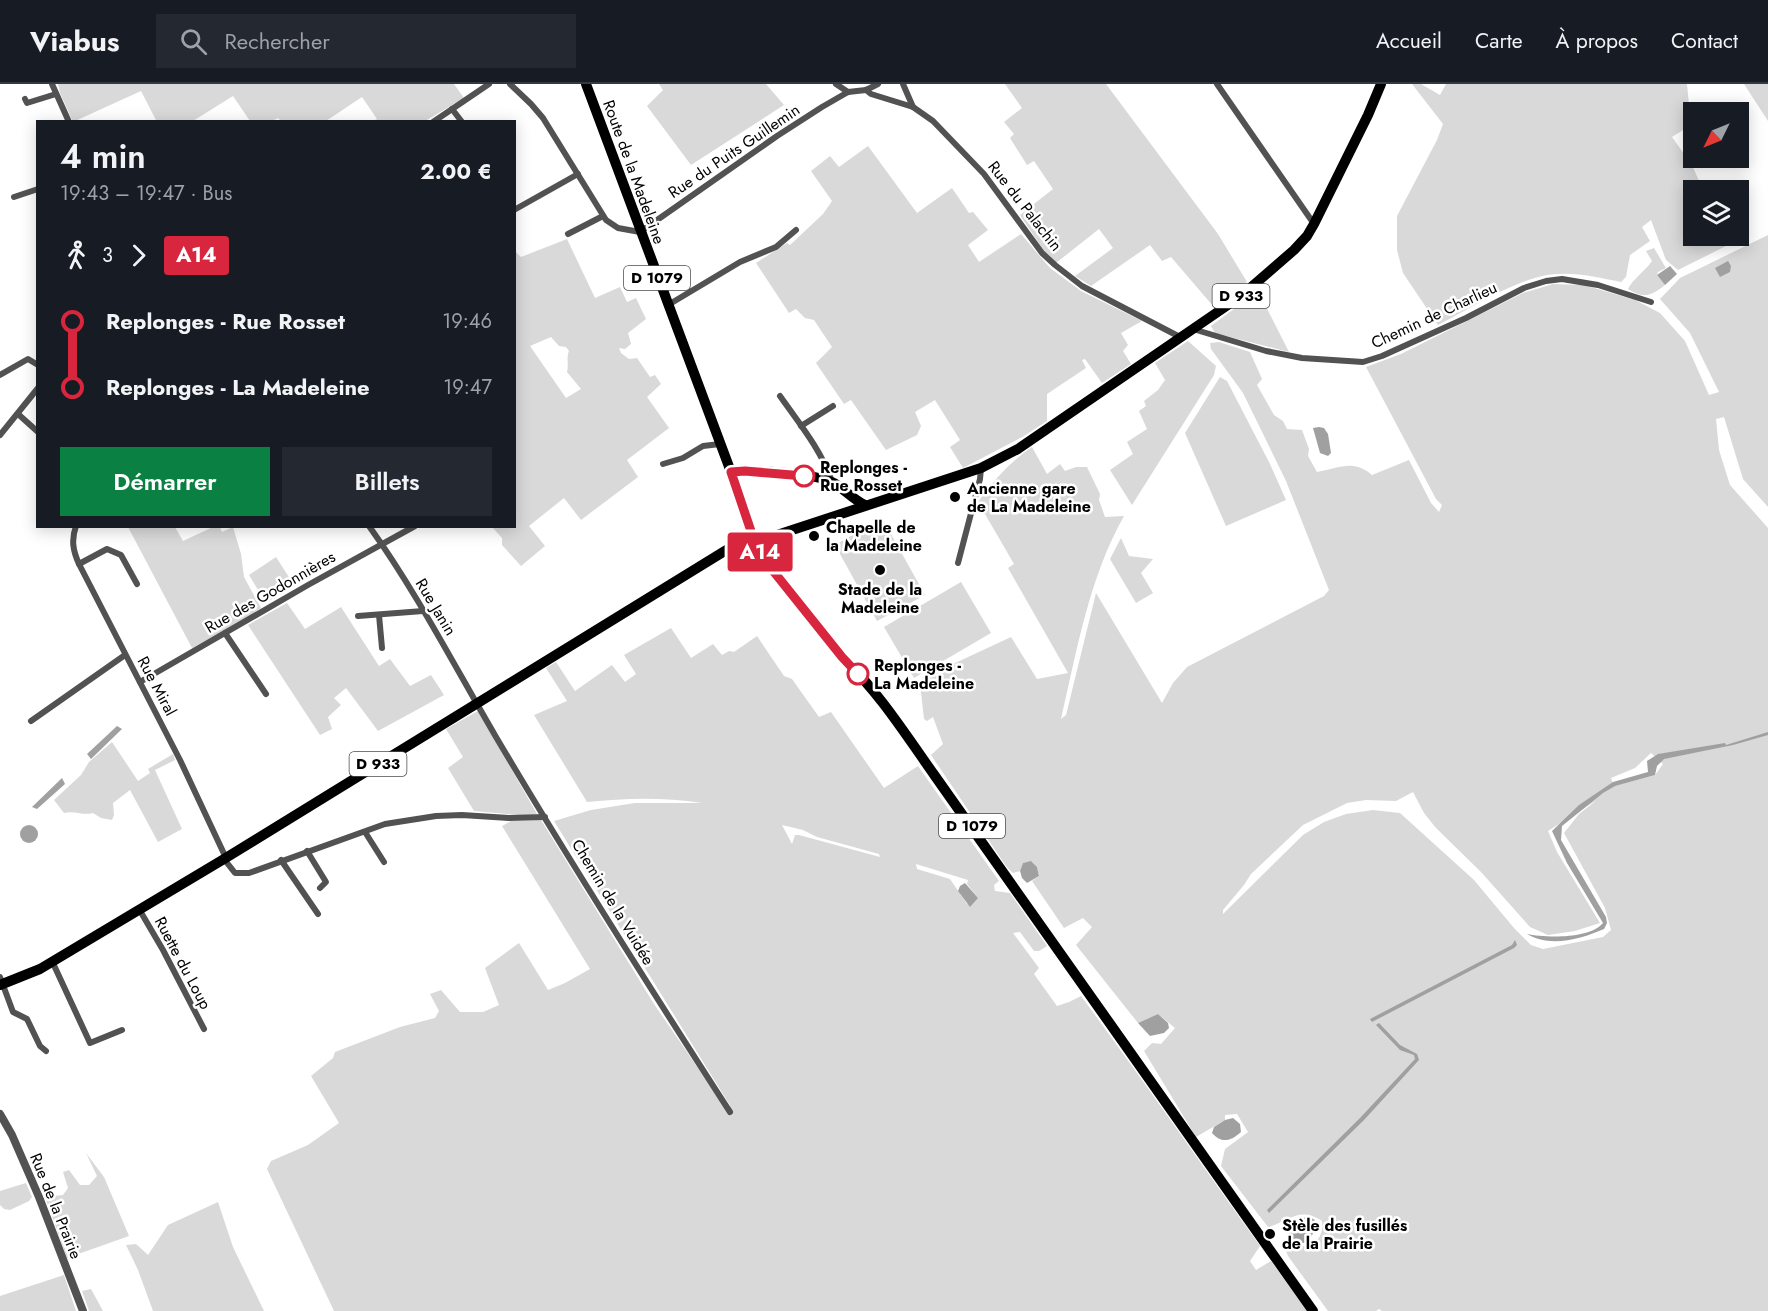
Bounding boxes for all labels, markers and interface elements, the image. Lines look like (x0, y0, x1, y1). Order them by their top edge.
search box (156, 14, 576, 68)
text: Viabus (30, 21, 120, 62)
icon: search (177, 25, 210, 58)
text: Rechercher (225, 25, 330, 57)
text: Accueil (1376, 26, 1442, 56)
text: Carte (1475, 26, 1523, 56)
text: À propos (1556, 26, 1638, 56)
text: Contact (1671, 26, 1738, 56)
street label: Route de la Madeleine (597, 97, 671, 247)
street label: Rue du Puits Guillemin (664, 98, 804, 204)
north arrow (1683, 102, 1749, 168)
map controls (1683, 102, 1749, 246)
text: 4 min (60, 133, 146, 180)
text: 2.00 € (420, 155, 492, 187)
street label: Rue du Palachin (982, 156, 1068, 256)
text: 19:43 – 19:47 · Bus (60, 179, 232, 208)
button: layers (1683, 180, 1749, 246)
icon: walk (60, 239, 93, 272)
icon: forward (122, 239, 155, 272)
text: A14 (176, 240, 217, 270)
text: 3 (102, 241, 113, 270)
road number: D 1079 (624, 266, 690, 290)
street label: Chemin de Charlieu (1367, 276, 1501, 354)
road number: D 933 (1212, 284, 1270, 308)
text: Replonges - Rue Rosset (106, 305, 345, 337)
text: 19:46 (442, 307, 492, 336)
text: Replonges - La Madeleine (106, 371, 370, 403)
text: 19:47 (443, 373, 492, 402)
button: Démarrer (60, 447, 270, 516)
button: Billets (282, 447, 492, 516)
place label: Replonges - Rue Rosset (820, 456, 907, 497)
marker: Replonges - Rue Rosset (793, 465, 815, 487)
place label: Ancienne gare de La Madeleine (966, 477, 1091, 518)
marker: Ancienne gare de La Madeleine (948, 490, 962, 504)
place label: Chapelle de la Madeleine (826, 516, 922, 557)
marker: Chapelle de la Madeleine (807, 529, 821, 543)
line badge: A14 (726, 532, 795, 572)
text: A14 (740, 537, 780, 567)
street label: Rue des Godonnières (201, 545, 339, 639)
marker: Stade de la Madeleine (873, 563, 887, 577)
street label: Rue Janin (410, 574, 462, 640)
place label: Stade de la Madeleine (838, 578, 922, 619)
street label: Rue Miral (132, 652, 182, 720)
place label: Replonges - La Madeleine (874, 654, 974, 695)
marker: Replonges - La Madeleine (847, 663, 869, 685)
road number: D 933 (350, 752, 406, 776)
road number: D 1079 (939, 814, 1005, 838)
street label: Chemin de la Vuidée (566, 835, 660, 969)
street label: Ruette du Loup (149, 913, 217, 1013)
street label: Rue de la Prairie (24, 1150, 88, 1262)
place label: Stèle des fusillés de la Prairie (1282, 1214, 1407, 1255)
marker: Stèle des fusillés de la Prairie (1263, 1227, 1277, 1241)

